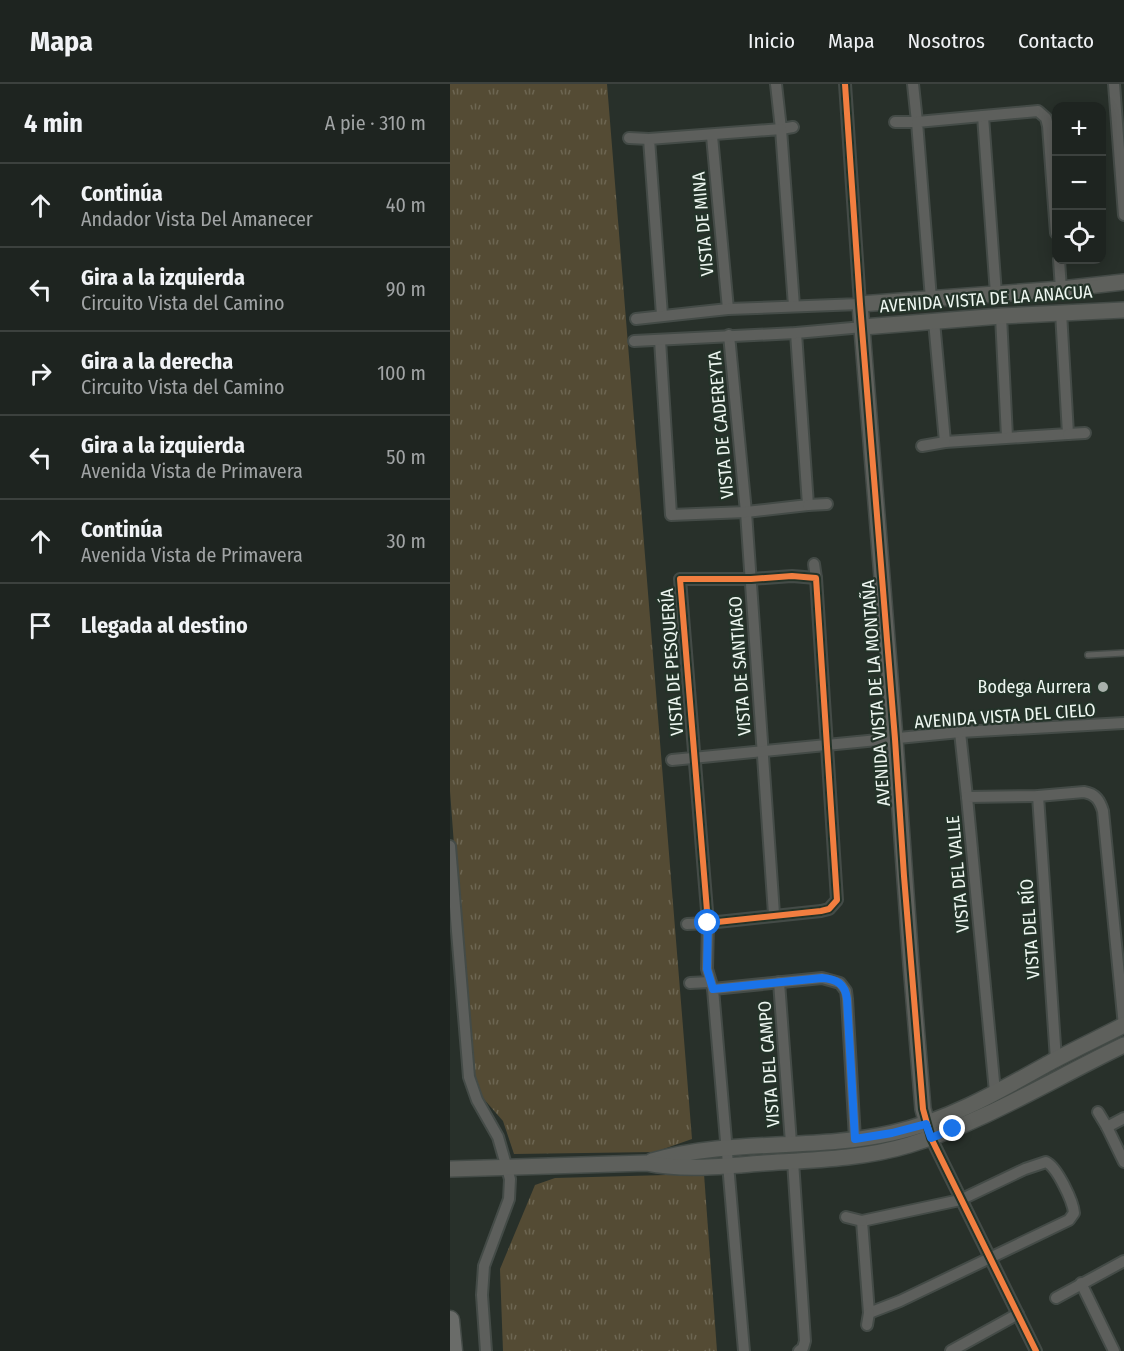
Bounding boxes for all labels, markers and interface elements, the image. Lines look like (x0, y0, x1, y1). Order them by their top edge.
text: Mapa (30, 25, 93, 58)
text: Inicio (748, 28, 795, 54)
text: Mapa (828, 28, 875, 54)
text: Nosotros (908, 28, 985, 54)
text: Contacto (1018, 28, 1094, 54)
map controls (1052, 102, 1106, 264)
button: + (1052, 102, 1106, 156)
text: 4 min (24, 108, 83, 139)
text: A pie · 310 m (325, 111, 426, 135)
button: − (1052, 156, 1106, 210)
street label: VISTA DE MINA (687, 170, 719, 277)
text: Continúa (81, 180, 163, 207)
icon: ahead (24, 189, 57, 222)
text: 40 m (386, 193, 426, 217)
text: Andador Vista Del Amanecer (81, 207, 313, 231)
button: locate (1052, 210, 1106, 264)
text: Gira a la izquierda (81, 264, 245, 291)
icon: left (24, 273, 57, 306)
text: 90 m (386, 277, 426, 301)
street label: AVENIDA VISTA DE LA ANACUA (879, 281, 1094, 317)
text: Circuito Vista del Camino (81, 291, 284, 315)
text: Gira a la derecha (81, 348, 233, 375)
street label: VISTA DE CADEREYTA (704, 350, 738, 500)
icon: right (24, 357, 57, 390)
text: 100 m (377, 361, 426, 385)
text: Circuito Vista del Camino (81, 375, 284, 399)
text: Gira a la izquierda (81, 432, 245, 459)
icon: left (24, 441, 57, 474)
text: 50 m (386, 445, 426, 469)
text: Avenida Vista de Primavera (81, 459, 303, 483)
text: Continúa (81, 516, 163, 543)
icon: ahead (24, 525, 57, 558)
text: 30 m (386, 529, 426, 553)
text: Avenida Vista de Primavera (81, 543, 303, 567)
street label: AVENIDA VISTA DE LA MONTAÑA (857, 579, 895, 807)
street label: VISTA DE PESQUERÍA (655, 587, 688, 736)
street label: VISTA DE SANTIAGO (724, 595, 756, 737)
icon: arrive (24, 609, 57, 642)
text: Llegada al destino (81, 612, 248, 639)
place label: Bodega Aurrera (978, 676, 1091, 698)
marker: Bodega Aurrera (1096, 680, 1110, 694)
street label: AVENIDA VISTA DEL CIELO (914, 699, 1096, 733)
street label: VISTA DEL VALLE (942, 815, 974, 933)
street label: VISTA DEL RÍO (1015, 878, 1044, 980)
route start (694, 909, 720, 935)
street label: VISTA DEL CAMPO (754, 1000, 784, 1128)
route end (939, 1115, 965, 1141)

